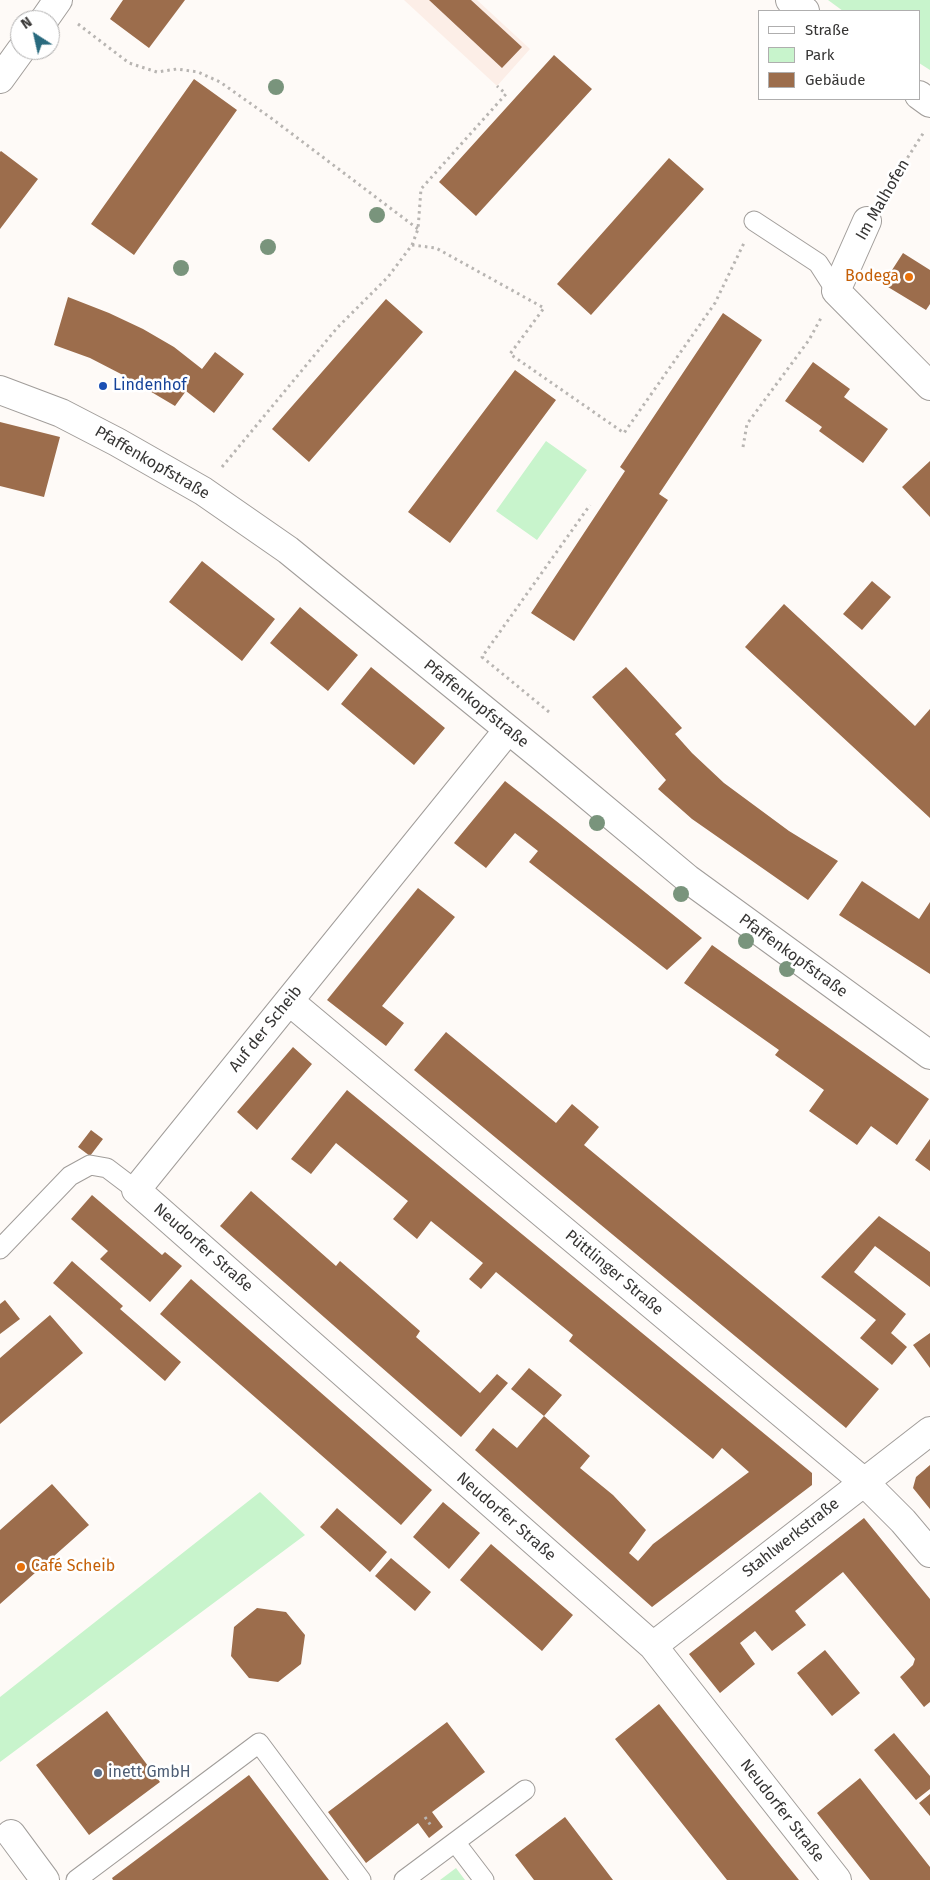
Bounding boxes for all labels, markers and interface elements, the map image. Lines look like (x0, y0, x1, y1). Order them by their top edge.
north arrow (10, 10, 60, 60)
legend (758, 10, 920, 100)
text: N (18, 13, 35, 33)
text: Straße (805, 21, 849, 39)
text: Park (805, 46, 835, 64)
text: Gebäude (805, 71, 865, 89)
street label: Im Malhofen (852, 156, 914, 244)
place label: Bodega (845, 267, 899, 287)
marker: Bodega (903, 271, 915, 283)
place label: Lindenhof (113, 376, 187, 396)
marker: Lindenhof (97, 380, 109, 392)
street label: Pfaffenkopfstraße (91, 422, 213, 504)
street label: Pfaffenkopfstraße (420, 656, 532, 752)
street label: Pfaffenkopfstraße (735, 910, 851, 1002)
street label: Auf der Scheib (225, 982, 307, 1076)
street label: Neudorfer Straße (149, 1200, 257, 1296)
street label: Püttlinger Straße (561, 1226, 667, 1320)
street label: Neudorfer Straße (452, 1469, 560, 1565)
street label: Stahlwerkstraße (739, 1494, 843, 1582)
place label: Café Scheib (31, 1557, 115, 1577)
marker: Café Scheib (15, 1561, 27, 1573)
street label: Neudorfer Straße (736, 1756, 828, 1866)
place label: inett GmbH (108, 1763, 191, 1783)
marker: inett GmbH (92, 1767, 104, 1779)

